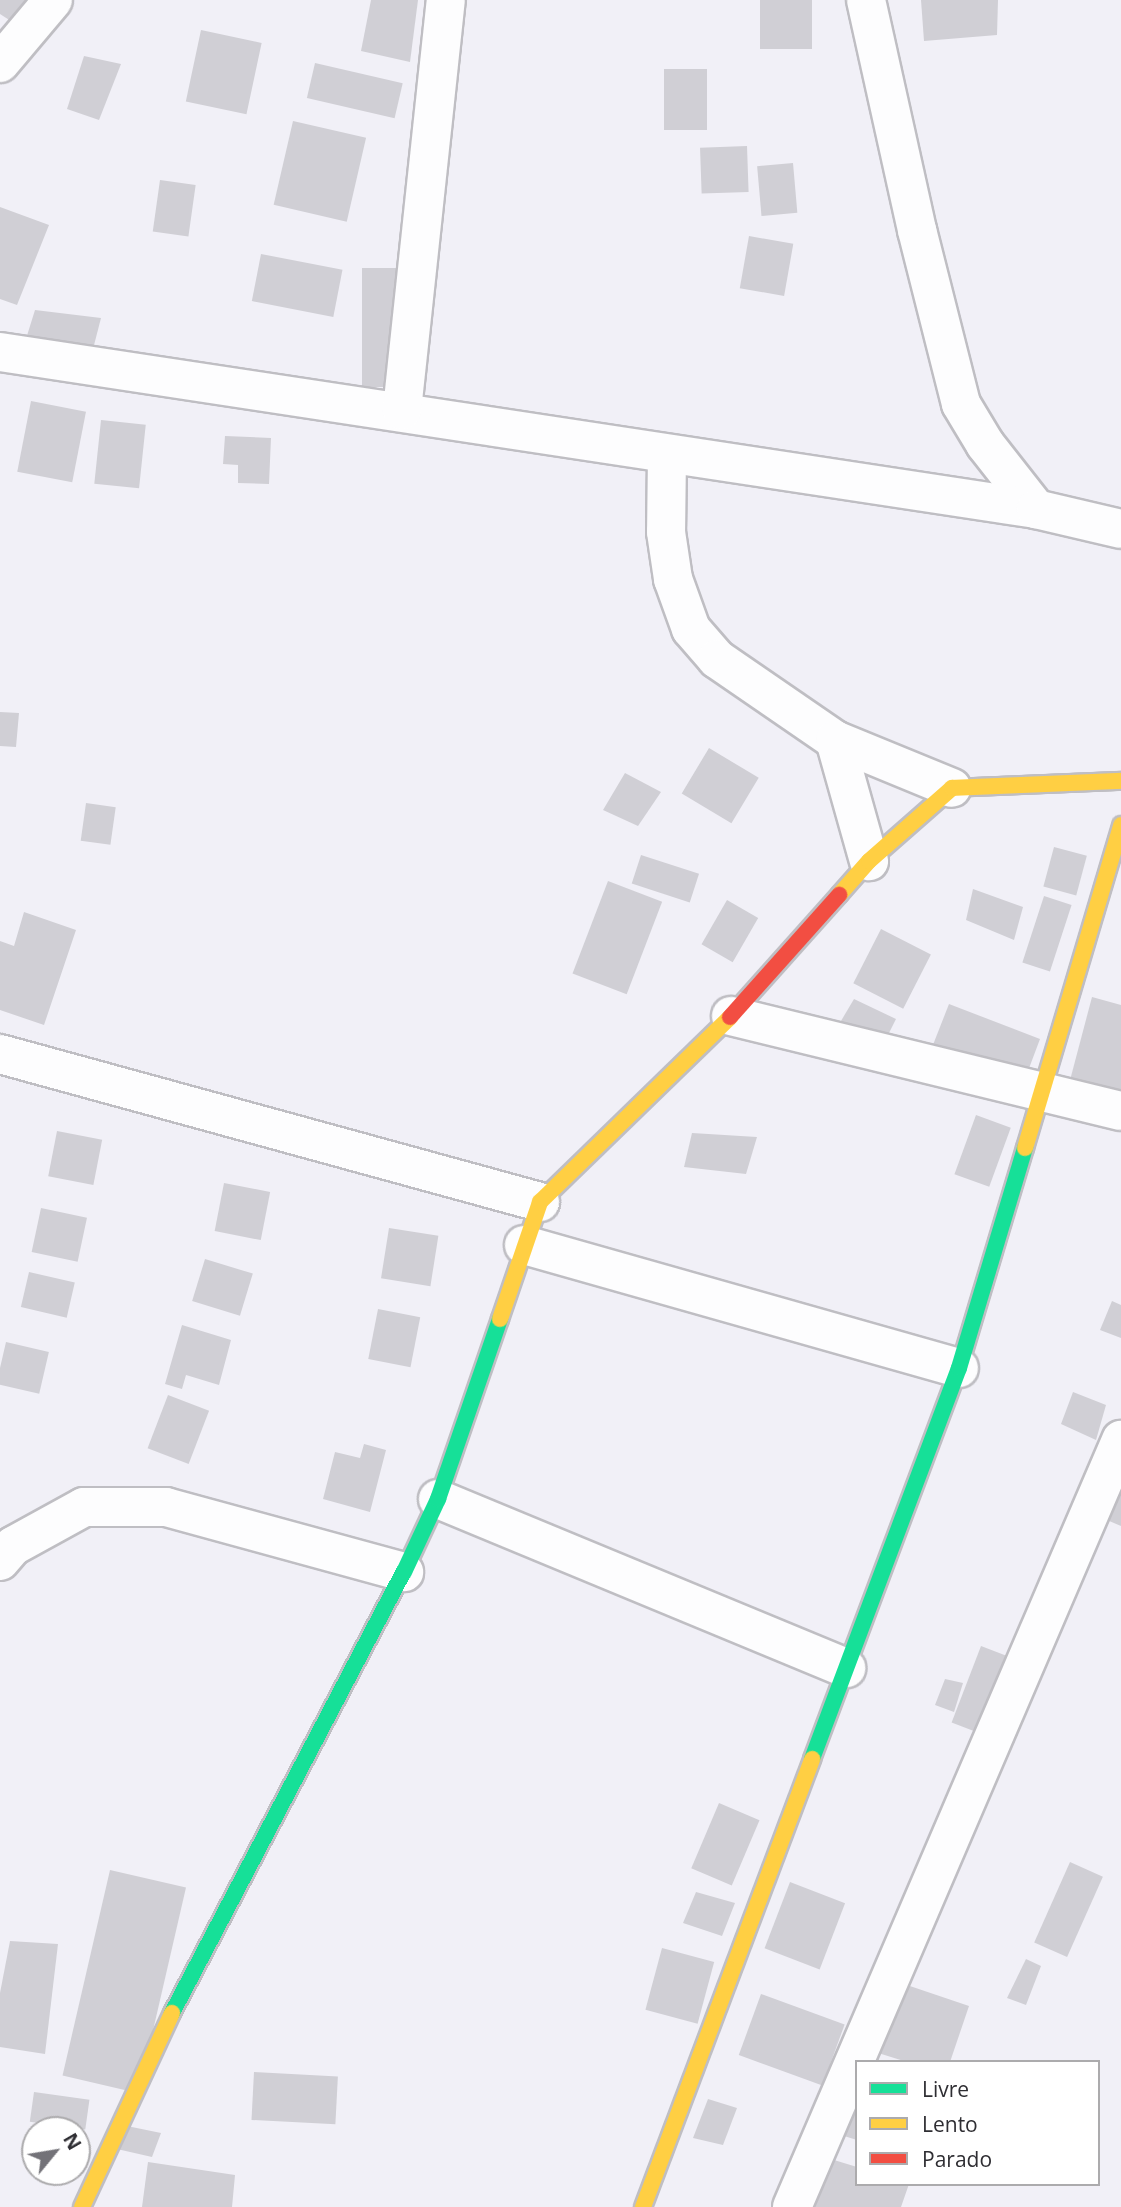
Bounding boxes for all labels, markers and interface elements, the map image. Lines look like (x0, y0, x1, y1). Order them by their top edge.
legend (855, 2060, 1100, 2186)
text: Livre (922, 2075, 969, 2103)
text: Lento (922, 2110, 978, 2138)
north arrow (21, 2116, 91, 2186)
text: N (57, 2128, 88, 2155)
text: Parado (922, 2145, 992, 2173)

